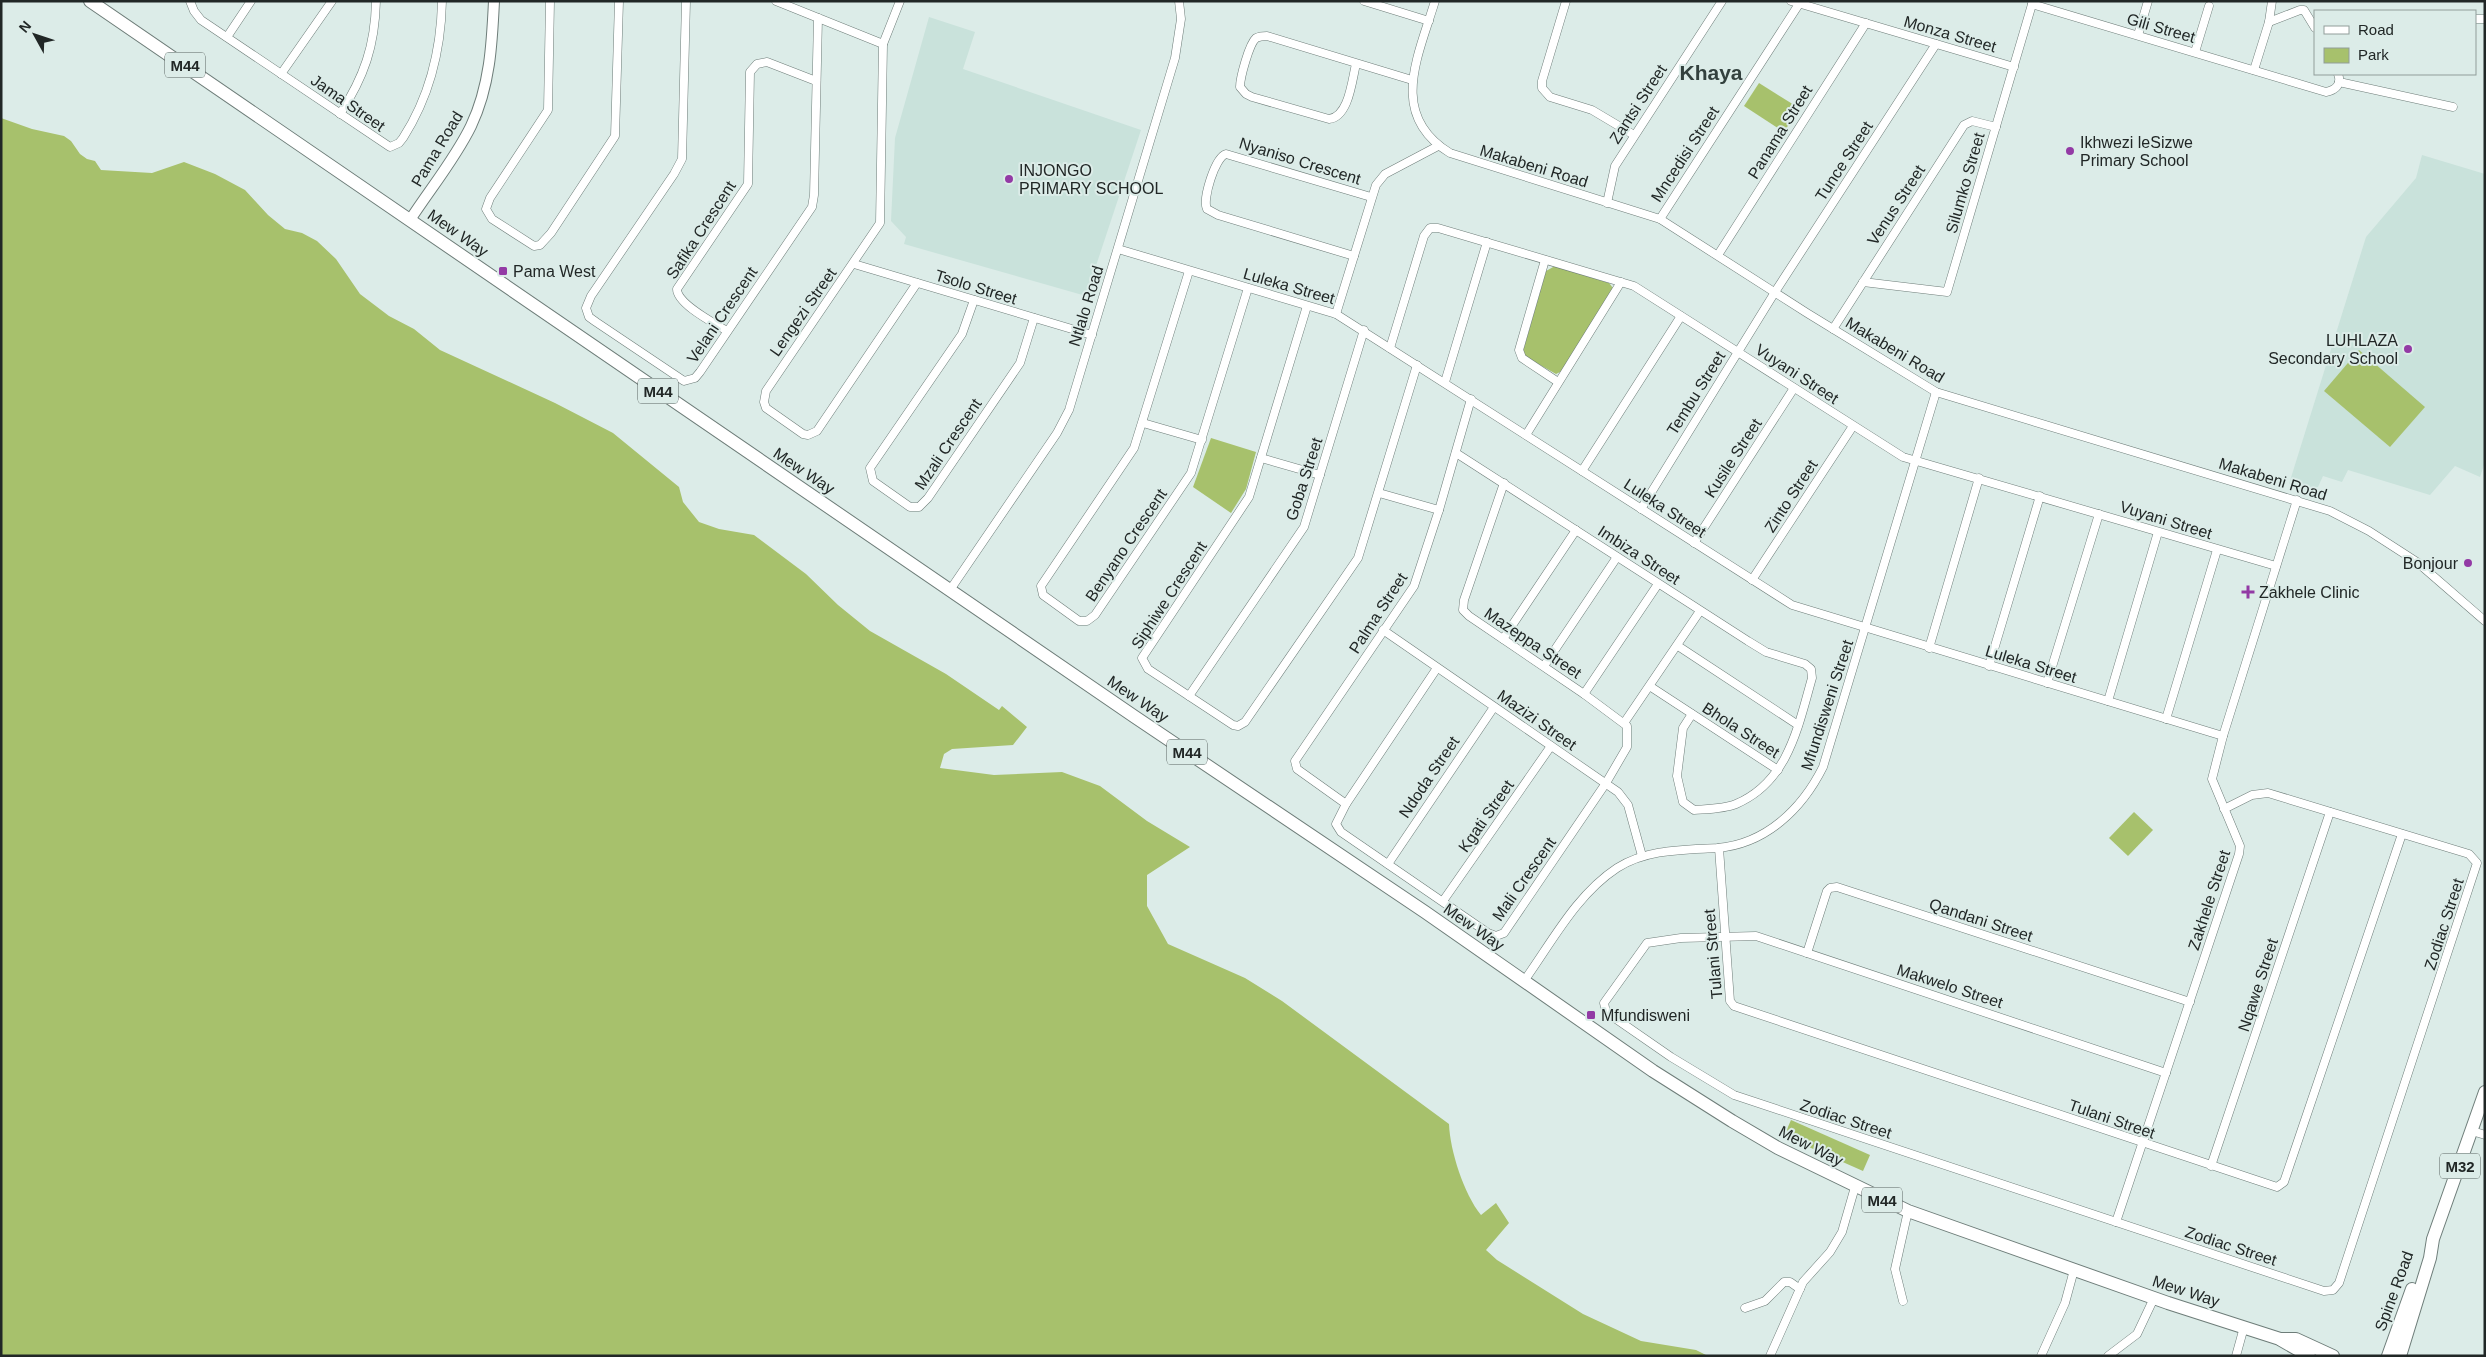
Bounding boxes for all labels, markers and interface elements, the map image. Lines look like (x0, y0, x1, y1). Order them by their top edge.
north arrow (10, 10, 60, 60)
street label: Gili Street (2125, 10, 2198, 46)
legend (2314, 10, 2476, 75)
street label: Monza Street (1902, 13, 1999, 55)
text: N (16, 18, 34, 36)
text: Road (2358, 21, 2394, 38)
text: Park (2358, 46, 2389, 63)
road number: M44 (165, 52, 205, 78)
street label: Zantsi Street (1606, 61, 1670, 147)
district label: Khaya (1679, 61, 1743, 84)
street label: Jama Street (308, 71, 389, 135)
street label: Panama Street (1745, 82, 1816, 182)
street label: Mncedisi Street (1648, 103, 1722, 205)
street label: Pama Road (408, 108, 466, 190)
street label: Tunce Street (1812, 118, 1876, 204)
street label: Silumko Street (1942, 130, 1988, 235)
street label: Nyaniso Crescent (1237, 134, 1363, 188)
place label: Ikhwezi leSizwe Primary School (2080, 134, 2193, 169)
street label: Makabeni Road (1478, 141, 1590, 191)
marker: Ikhwezi leSizwe Primary School (2064, 145, 2076, 157)
street label: Venus Street (1864, 161, 1928, 248)
place label: INJONGO PRIMARY SCHOOL (1019, 162, 1163, 197)
marker: INJONGO PRIMARY SCHOOL (1003, 173, 1015, 185)
street label: Safika Crescent (663, 178, 739, 282)
street label: Mew Way (425, 206, 491, 260)
place label: Pama West (513, 263, 596, 280)
street label: Velani Crescent (684, 263, 761, 366)
street label: Lengezi Street (766, 264, 840, 359)
street label: Ntlalo Road (1066, 264, 1106, 348)
marker: Pama West (497, 265, 509, 277)
street label: Luleka Street (1241, 265, 1337, 307)
street label: Tsolo Street (933, 267, 1019, 308)
street label: Makabeni Road (1843, 314, 1947, 386)
place label: LUHLAZA Secondary School (2268, 332, 2398, 367)
street label: Vuyani Street (1752, 341, 1842, 407)
marker: LUHLAZA Secondary School (2402, 343, 2414, 355)
street label: Tembu Street (1664, 348, 1729, 438)
road number: M44 (638, 378, 678, 404)
street label: Mzali Crescent (911, 395, 985, 493)
street label: Kusile Street (1701, 415, 1765, 501)
street label: Goba Street (1283, 435, 1326, 523)
street label: Mew Way (770, 444, 838, 498)
street label: Makabeni Road (2217, 454, 2329, 504)
street label: Zinto Street (1761, 456, 1821, 535)
street label: Luleka Street (1621, 475, 1710, 541)
street label: Benyano Crescent (1082, 485, 1170, 604)
street label: Vuyani Street (2118, 498, 2215, 542)
street label: Imbiza Street (1595, 522, 1684, 588)
street label: Siphiwe Crescent (1128, 538, 1210, 652)
place label: Bonjour (2403, 555, 2459, 572)
marker: Bonjour (2462, 557, 2474, 569)
street label: Palma Street (1346, 569, 1411, 656)
place label: Zakhele Clinic (2259, 584, 2359, 601)
marker: Zakhele Clinic (2241, 585, 2255, 599)
street label: Mazeppa Street (1481, 604, 1585, 682)
street label: Mfundisweni Street (1798, 637, 1856, 772)
street label: Luleka Street (1983, 642, 2079, 686)
street label: Mew Way (1104, 672, 1172, 726)
street label: Mazizi Street (1494, 687, 1580, 754)
street label: Bhola Street (1699, 699, 1783, 761)
street label: Ndoda Street (1396, 733, 1463, 821)
road number: M44 (1167, 740, 1207, 764)
street label: Kgati Street (1455, 776, 1517, 855)
street label: Mali Crescent (1489, 834, 1559, 924)
street label: Zakhele Street (2185, 847, 2233, 952)
street label: Zodiac Street (2421, 876, 2467, 972)
street label: Qandani Street (1927, 895, 2035, 945)
street label: Mew Way (1441, 900, 1507, 954)
street label: Tulani Street (1701, 908, 1725, 1000)
street label: Nqawe Street (2235, 936, 2281, 1034)
street label: Makwelo Street (1895, 961, 2006, 1011)
place label: Mfundisweni (1601, 1007, 1690, 1024)
marker: Mfundisweni (1585, 1009, 1597, 1021)
street label: Zodiac Street (1798, 1096, 1894, 1142)
street label: Tulani Street (2067, 1096, 2158, 1142)
street label: Mew Way (1776, 1123, 1846, 1169)
road number: M32 (2440, 1154, 2480, 1178)
road number: M44 (1862, 1188, 1902, 1212)
street label: Zodiac Street (2183, 1223, 2279, 1269)
street label: Spine Road (2372, 1249, 2416, 1333)
street label: Mew Way (2150, 1272, 2222, 1310)

